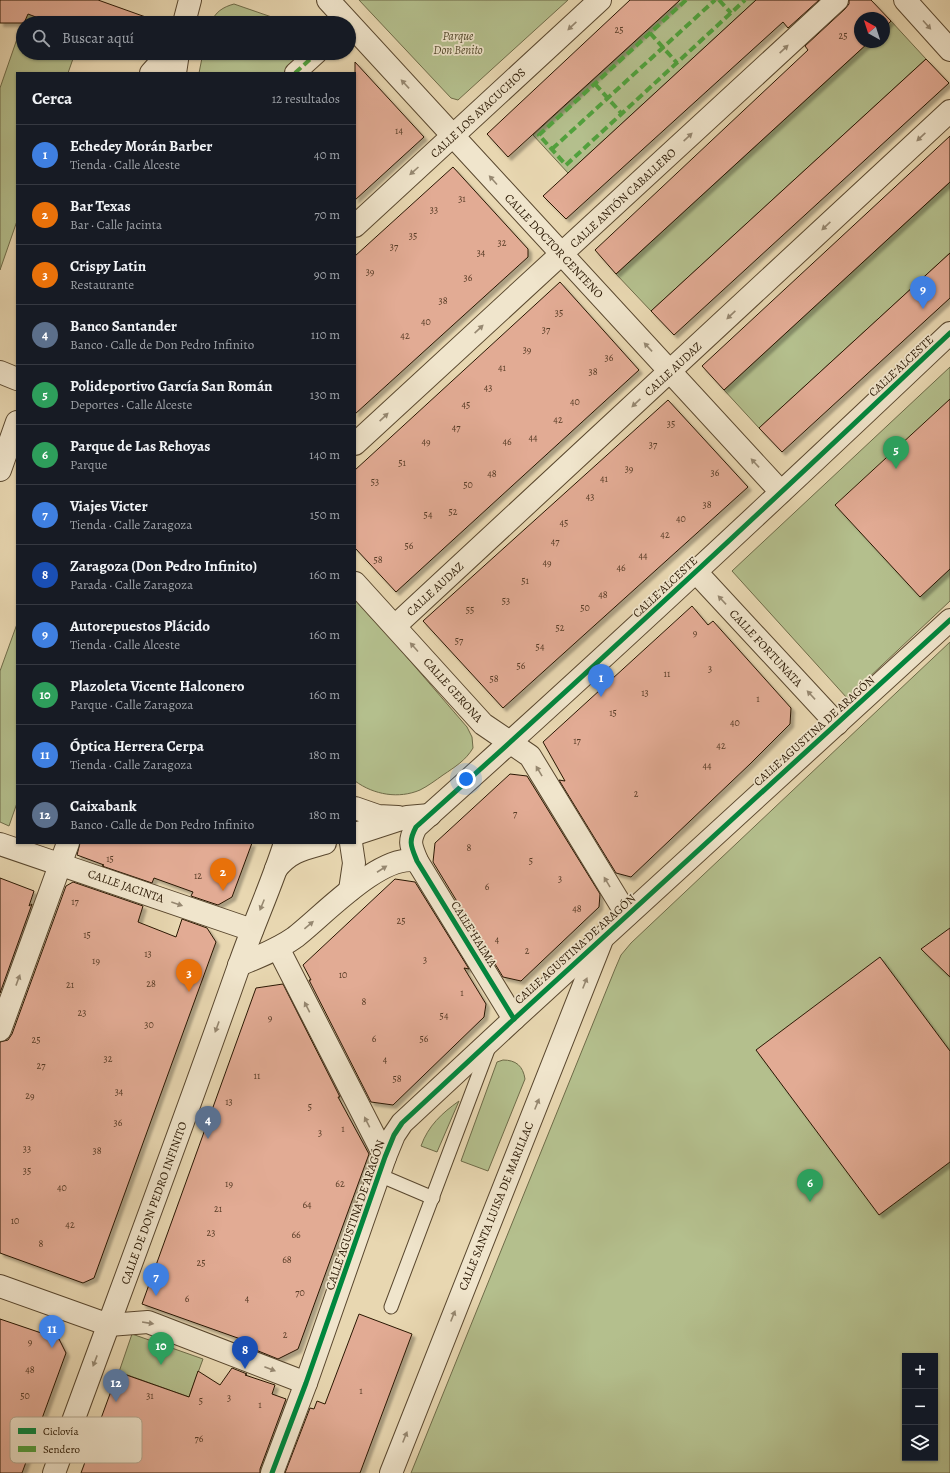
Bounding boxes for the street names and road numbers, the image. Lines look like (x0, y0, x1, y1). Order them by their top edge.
street label: CALLE LOS AYACUCHOS (427, 64, 529, 162)
street label: CALLE ANTÓN CABALLERO (566, 144, 680, 252)
street label: CALLE DOCTOR CENTENO (501, 190, 607, 302)
street label: CALLE ALCESTE (865, 332, 937, 400)
street label: CALLE AUDAZ (641, 338, 705, 400)
street label: CALLE ALCESTE (629, 553, 701, 621)
street label: CALLE AUDAZ (403, 558, 467, 620)
street label: CALLE FORTUNATA (726, 606, 807, 691)
street label: CALLE GERONA (420, 654, 487, 726)
street label: CALLE AGUSTINA DE ARAGÓN (750, 672, 878, 790)
street label: CALLE JACINTA (86, 865, 167, 907)
street label: CALLE AGUSTINA DE ARAGÓN (511, 890, 639, 1008)
street label: CALLE HALMA (447, 898, 501, 971)
street label: CALLE DE DON PEDRO INFINITO (117, 1119, 191, 1287)
street label: CALLE SANTA LUISA DE MARILLAC (455, 1119, 537, 1293)
street label: CALLE AGUSTINA DE ARAGÓN (322, 1137, 388, 1292)

